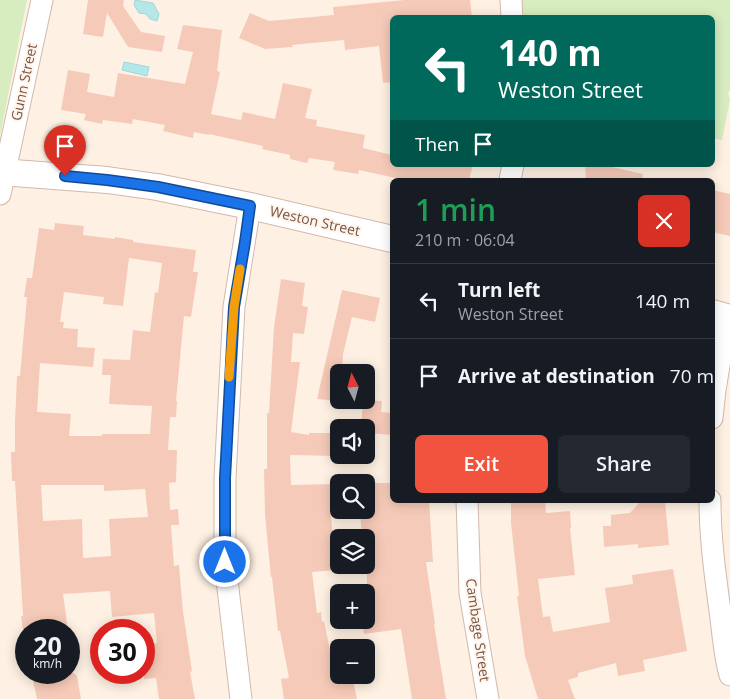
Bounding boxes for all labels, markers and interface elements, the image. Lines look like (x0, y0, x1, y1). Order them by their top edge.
text: 140 m (498, 29, 602, 76)
icon: left (415, 35, 480, 100)
street label: Gunn Street (6, 41, 41, 122)
text: Weston Street (498, 74, 643, 104)
pin (44, 125, 86, 176)
icon: arrive (469, 130, 497, 158)
text: Then (415, 131, 459, 157)
icon: arrive (51, 132, 79, 160)
text: 1 min (415, 189, 496, 230)
button: close (638, 195, 690, 247)
street label: Weston Street (268, 201, 362, 240)
text: 210 m · 06:04 (415, 229, 515, 251)
text: Turn left (458, 277, 540, 303)
icon: left (415, 287, 443, 315)
text: 140 m (635, 288, 690, 314)
text: Weston Street (458, 303, 563, 325)
icon: arrive (415, 362, 443, 390)
text: Arrive at destination (458, 363, 655, 389)
text: 70 m (670, 363, 714, 389)
north arrow (330, 364, 375, 409)
map controls (330, 364, 375, 684)
button: sound (330, 419, 375, 464)
button: Exit (415, 435, 548, 493)
button: Share (558, 435, 690, 493)
button: search (330, 474, 375, 519)
button: layers (330, 529, 375, 574)
position arrow (198, 535, 250, 587)
street label: Cambage Street (462, 577, 495, 683)
button: + (330, 584, 375, 629)
speed limit sign: 30 (90, 619, 155, 684)
text: 20 (33, 628, 62, 662)
button: − (330, 639, 375, 684)
text: km/h (33, 655, 62, 672)

